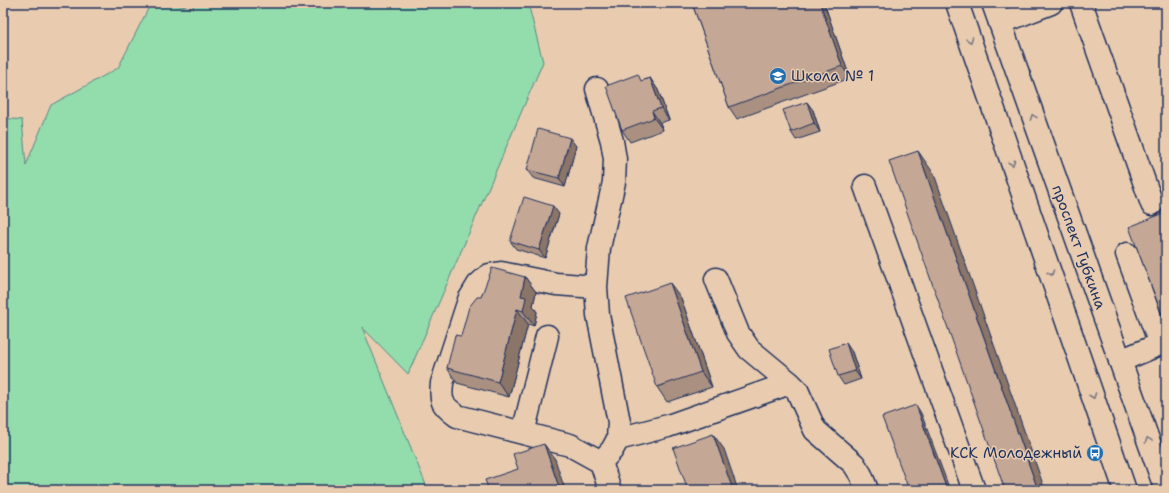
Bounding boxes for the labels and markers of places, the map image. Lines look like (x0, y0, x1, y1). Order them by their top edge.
school or university icon: Школа № 1 (768, 66, 788, 86)
place label: Школа № 1 (791, 66, 874, 86)
place label: КСК Молодежный (950, 443, 1082, 463)
bus stop icon: КСК Молодежный (1085, 443, 1105, 463)

